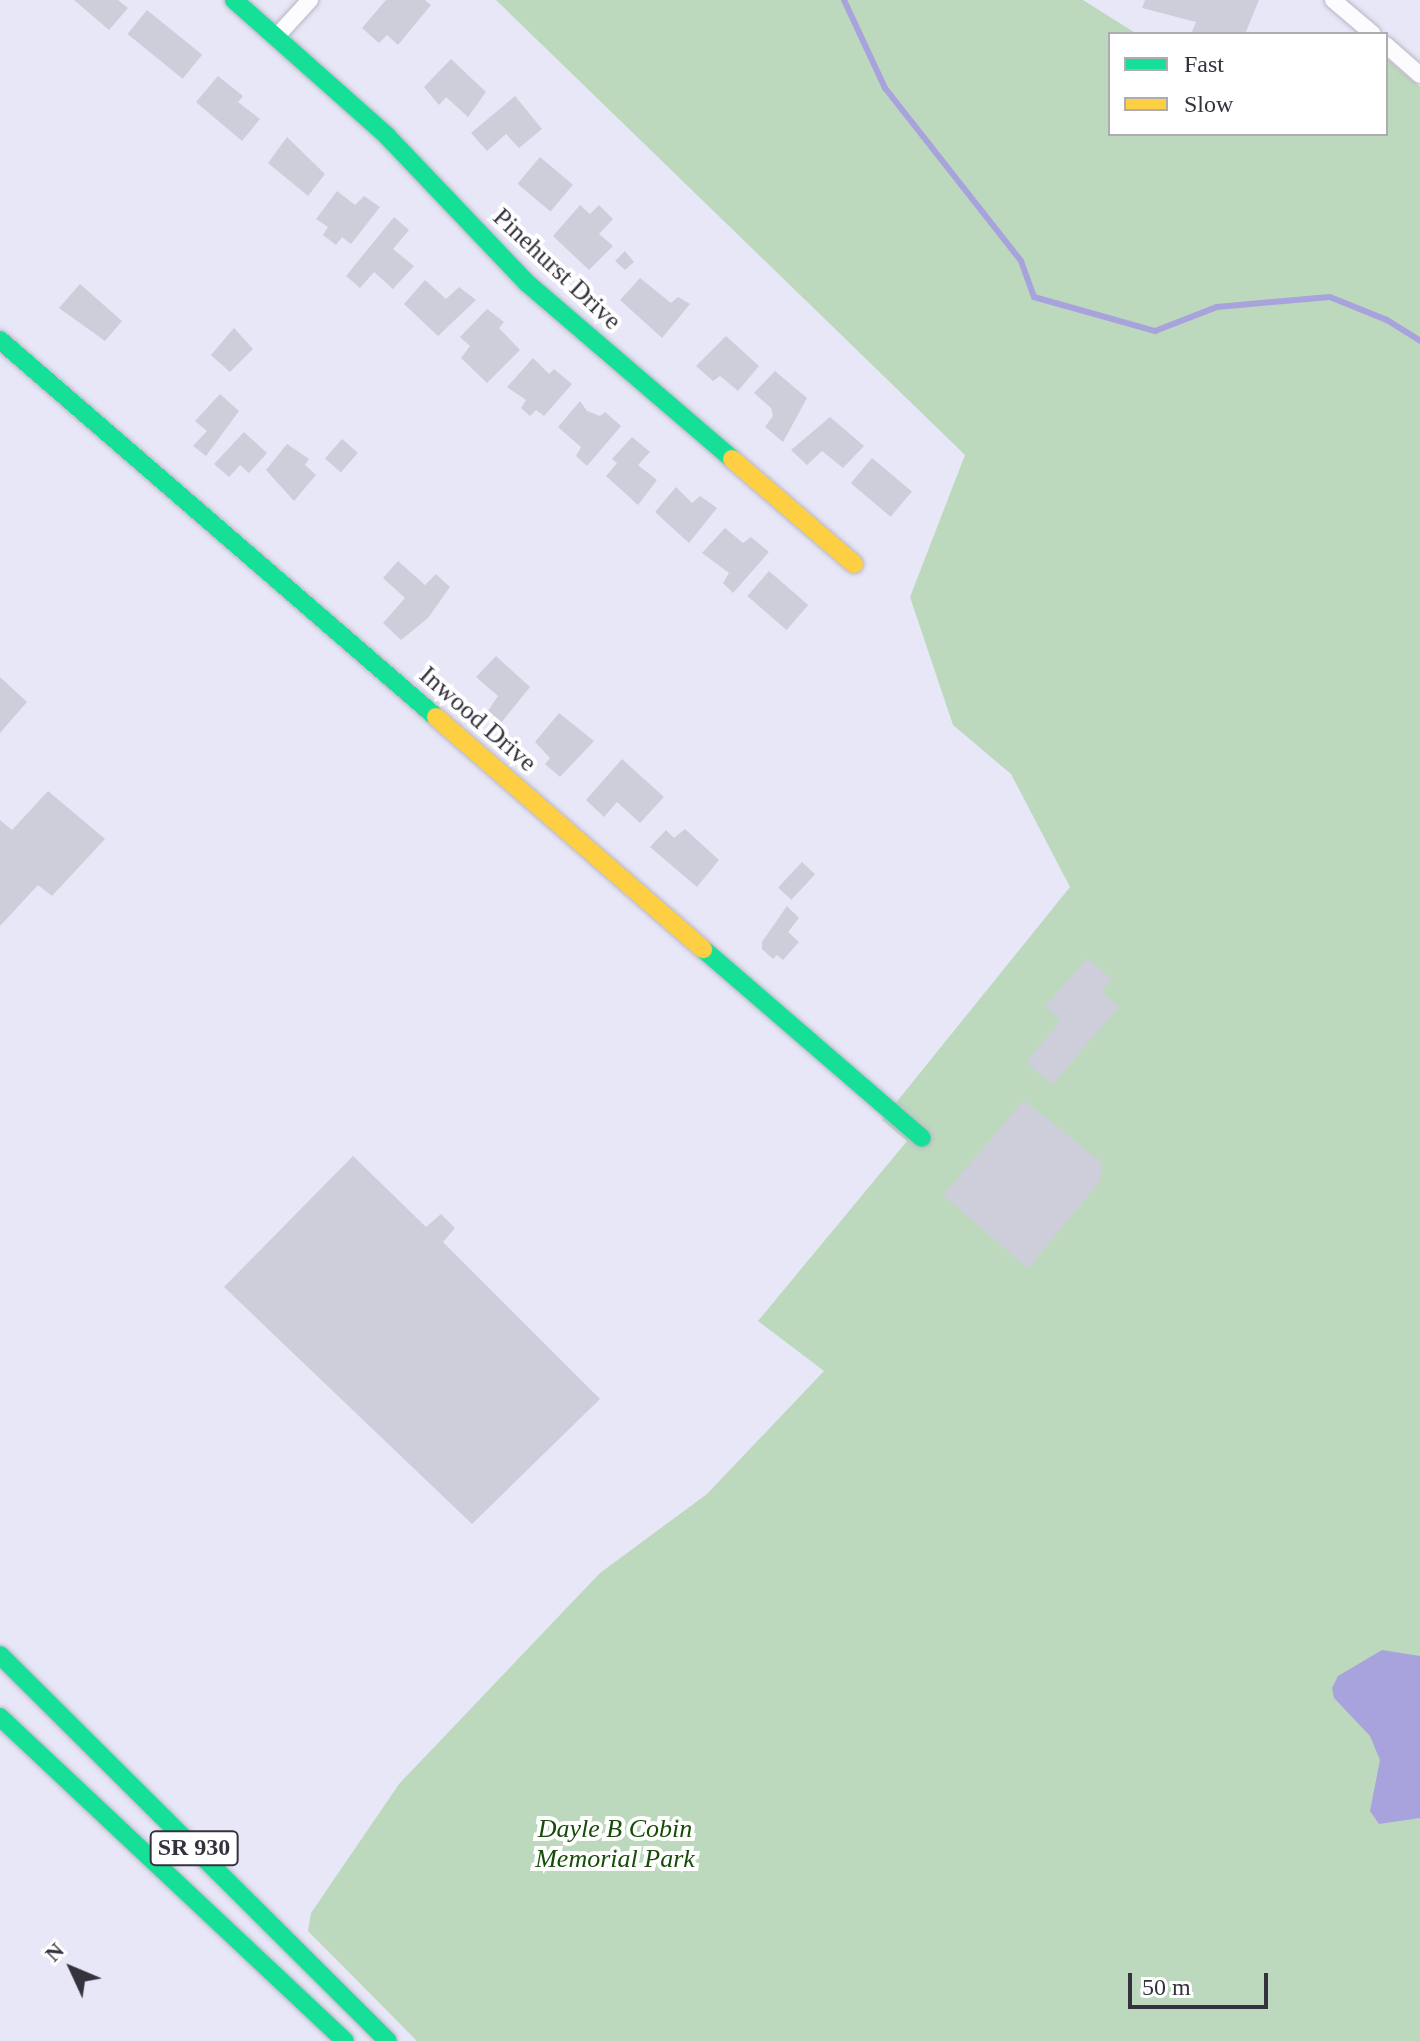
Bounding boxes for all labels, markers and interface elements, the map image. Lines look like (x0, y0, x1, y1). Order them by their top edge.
legend (1108, 32, 1388, 136)
text: Fast (1184, 51, 1224, 77)
text: Slow (1184, 91, 1233, 117)
street label: Pinehurst Drive (486, 202, 628, 336)
street label: Inwood Drive (413, 660, 543, 778)
park label: Dayle B Cobin Memorial Park (535, 1813, 695, 1874)
road number: SR 930 (148, 1828, 240, 1868)
north arrow (32, 1929, 112, 2009)
text: N (40, 1938, 69, 1966)
scale bar (1132, 1957, 1272, 2007)
text: 50 m (1142, 1974, 1191, 2000)

